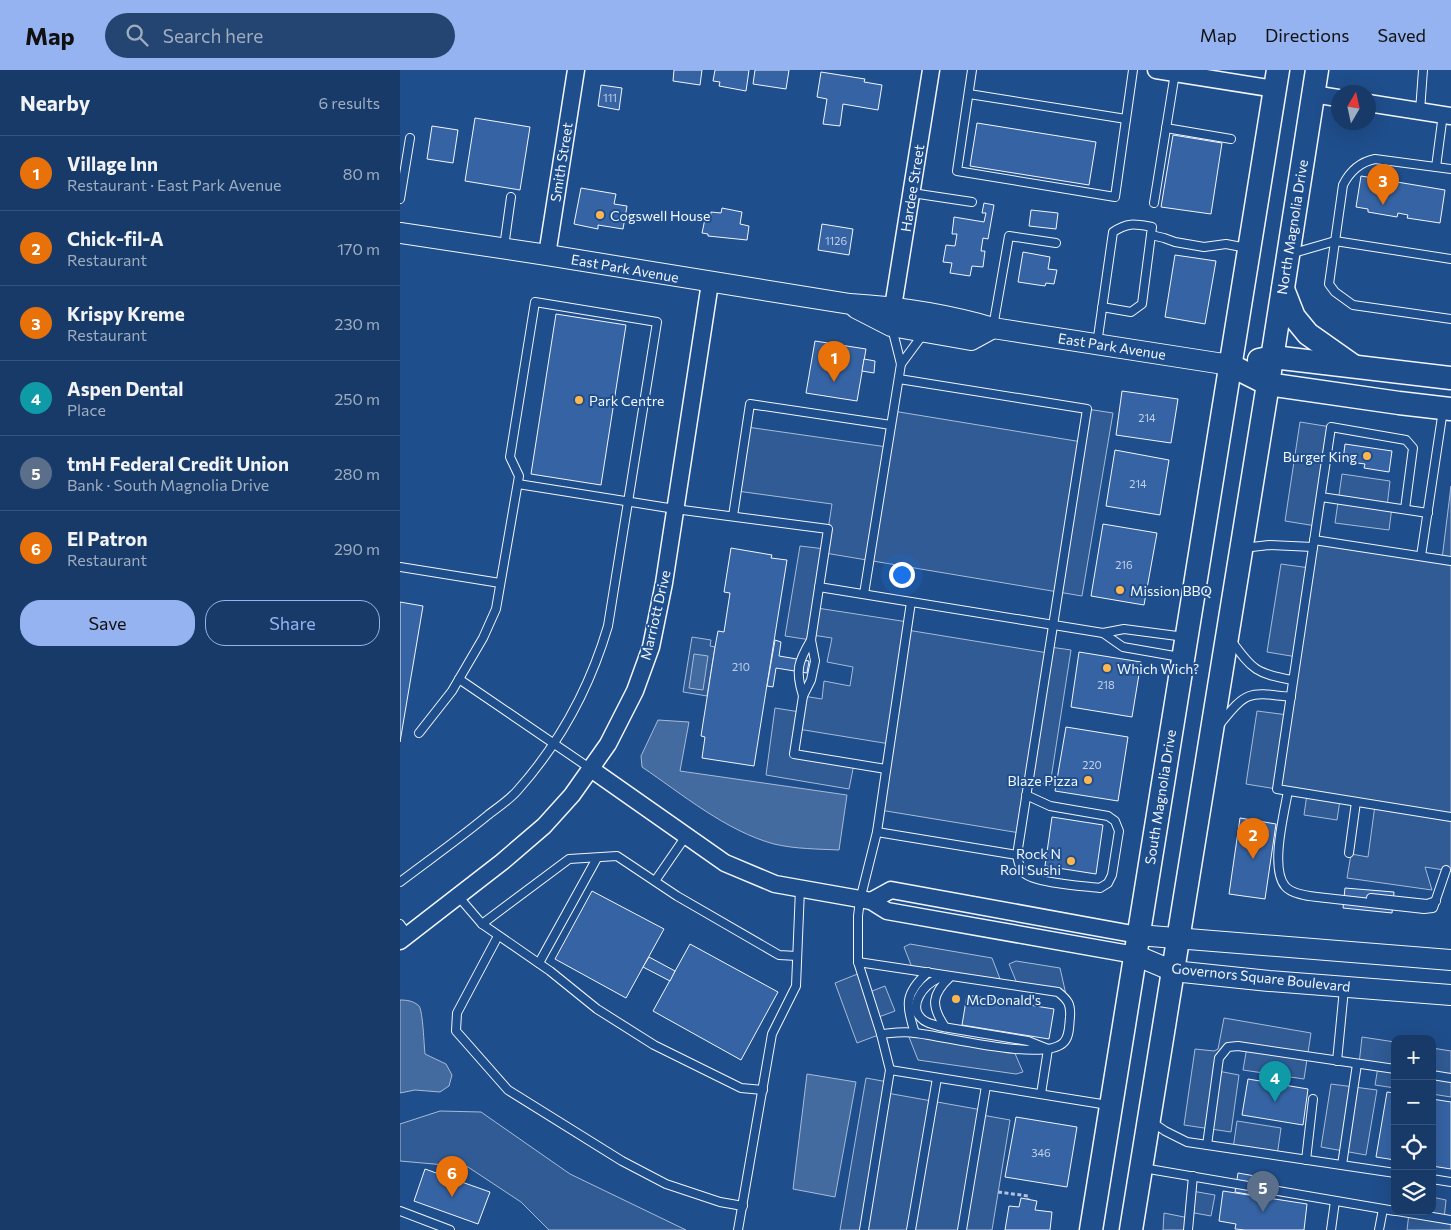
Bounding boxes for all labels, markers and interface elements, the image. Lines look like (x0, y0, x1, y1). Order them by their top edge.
search box (105, 13, 455, 58)
text: Map (25, 21, 75, 50)
icon: search (123, 21, 151, 49)
text: Search here (163, 24, 263, 47)
text: Map (1200, 24, 1237, 46)
text: Directions (1265, 24, 1349, 46)
text: Saved (1377, 24, 1426, 46)
north arrow (1331, 85, 1376, 130)
text: Nearby (20, 90, 90, 115)
house number: 111 (603, 91, 617, 104)
text: 6 results (319, 93, 380, 112)
street label: Smith Street (546, 121, 576, 203)
street label: Hardee Street (897, 143, 927, 233)
text: Village Inn (67, 152, 158, 175)
street label: North Magnolia Drive (1273, 158, 1311, 296)
text: 1 (32, 164, 40, 183)
text: 80 m (343, 164, 380, 183)
pin: 3 (1367, 164, 1399, 205)
text: Restaurant · East Park Avenue (67, 175, 282, 194)
place label: Cogswell House (610, 207, 710, 224)
marker: Cogswell House (594, 209, 606, 221)
text: Chick-fil-A (67, 227, 164, 250)
house number: 1126 (825, 234, 847, 247)
text: 2 (31, 239, 41, 258)
text: 170 m (337, 239, 380, 258)
text: Restaurant (67, 250, 147, 269)
street label: East Park Avenue (570, 250, 680, 286)
text: Krispy Kreme (67, 302, 185, 325)
text: 3 (31, 314, 41, 333)
text: 230 m (335, 314, 380, 333)
text: Restaurant (67, 325, 147, 344)
street label: East Park Avenue (1057, 329, 1167, 363)
pin: 1 (818, 341, 850, 382)
text: Aspen Dental (67, 377, 184, 400)
text: 4 (31, 389, 41, 408)
text: 250 m (334, 389, 380, 408)
place label: Park Centre (589, 392, 664, 409)
marker: Park Centre (573, 394, 585, 406)
text: Place (67, 400, 106, 419)
house number: 214 (1138, 411, 1156, 424)
place label: Burger King (1283, 448, 1357, 465)
marker: Burger King (1361, 450, 1373, 462)
text: tmH Federal Credit Union (67, 452, 289, 475)
text: 5 (31, 464, 41, 483)
text: 280 m (334, 464, 380, 483)
text: Bank · South Magnolia Drive (67, 475, 269, 494)
house number: 214 (1129, 477, 1147, 490)
text: El Patron (67, 527, 147, 550)
text: 6 (31, 539, 41, 558)
text: 290 m (334, 539, 380, 558)
text: Restaurant (67, 550, 147, 569)
house number: 216 (1115, 558, 1133, 571)
your location (889, 562, 915, 588)
street label: Marriott Drive (636, 568, 674, 662)
place label: Mission BBQ (1130, 582, 1212, 599)
marker: Mission BBQ (1114, 584, 1126, 596)
button: Save (20, 600, 195, 646)
button: Share (205, 600, 380, 646)
house number: 210 (732, 660, 750, 673)
place label: Which Wich? (1117, 660, 1199, 677)
marker: Which Wich? (1101, 662, 1113, 674)
house number: 218 (1097, 678, 1115, 691)
street label: South Magnolia Drive (1141, 728, 1179, 866)
house number: 220 (1082, 758, 1102, 771)
place label: Blaze Pizza (1007, 772, 1078, 789)
marker: Blaze Pizza (1082, 774, 1094, 786)
pin: 2 (1237, 818, 1269, 859)
place label: Rock N Roll Sushi (1000, 845, 1061, 878)
marker: Rock N Roll Sushi (1065, 855, 1077, 867)
street label: Governors Square Boulevard (1171, 959, 1351, 995)
place label: McDonald's (966, 991, 1041, 1008)
marker: McDonald's (950, 993, 962, 1005)
map controls (1391, 1035, 1436, 1215)
button: + (1391, 1035, 1436, 1080)
pin: 4 (1259, 1061, 1291, 1102)
button: − (1391, 1080, 1436, 1125)
button: locate (1391, 1125, 1436, 1170)
house number: 346 (1031, 1146, 1051, 1159)
pin: 6 (436, 1156, 468, 1197)
button: layers (1391, 1170, 1436, 1215)
pin: 5 (1247, 1171, 1279, 1212)

